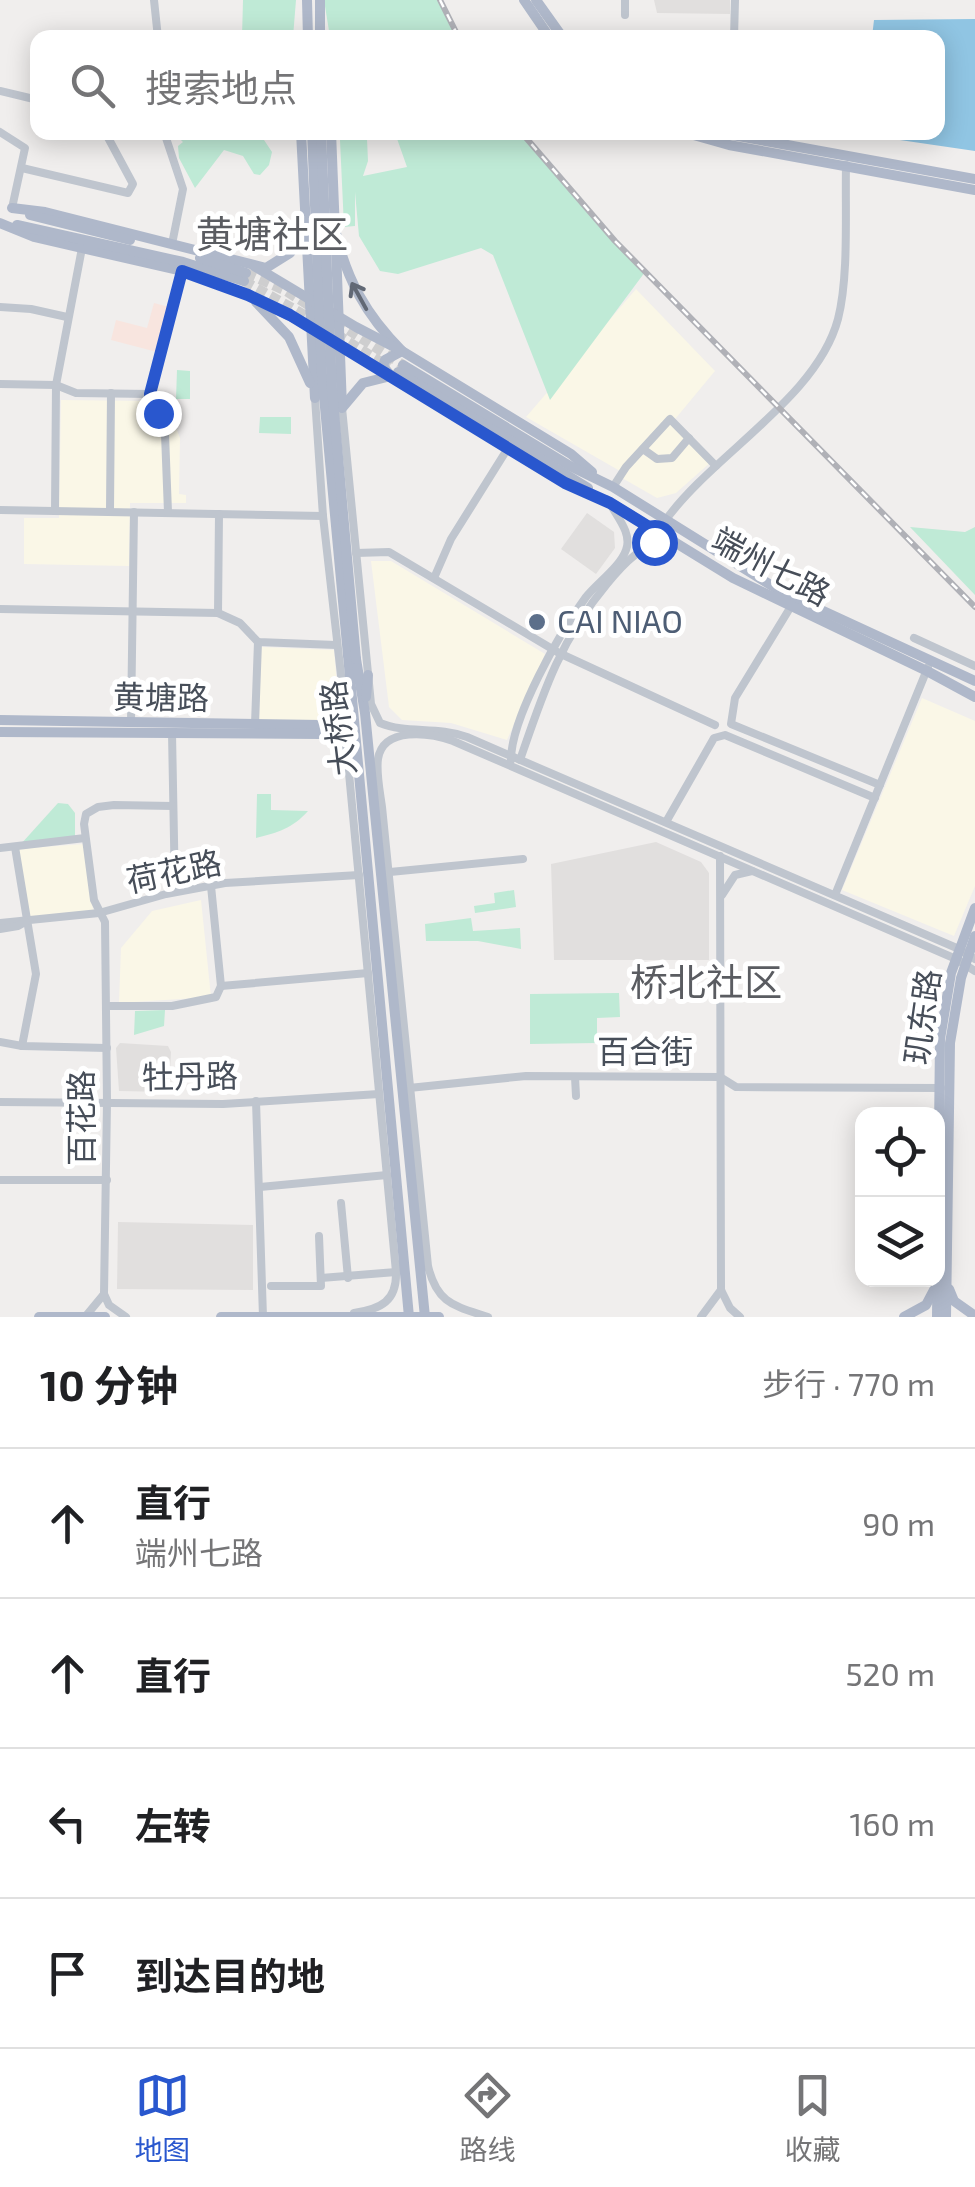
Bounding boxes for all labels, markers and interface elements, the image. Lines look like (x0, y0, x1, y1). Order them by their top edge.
search box (30, 30, 945, 140)
icon: search (65, 58, 120, 113)
text: 搜索地点 (145, 64, 297, 110)
district label: 黄塘社区 (196, 210, 348, 256)
one-way arrow (348, 281, 368, 311)
route end (136, 391, 182, 437)
street label: 端州七路 (707, 518, 837, 612)
route start (632, 520, 678, 566)
place label: CAI NIAO (557, 601, 683, 639)
marker: CAI NIAO (526, 611, 548, 633)
street label: 黄塘路 (113, 676, 209, 716)
street label: 大桥路 (312, 678, 362, 778)
street label: 荷花路 (123, 841, 224, 899)
district label: 桥北社区 (630, 958, 782, 1004)
street label: 玑东路 (896, 967, 947, 1067)
street label: 百合街 (597, 1031, 693, 1069)
street label: 牡丹路 (142, 1055, 238, 1095)
street label: 百花路 (61, 1070, 99, 1166)
map controls (855, 1107, 945, 1287)
button: locate (855, 1107, 945, 1197)
button: layers (855, 1197, 945, 1287)
text: 10 分钟 (40, 1359, 178, 1409)
text: 步行 · 770 m (762, 1364, 935, 1402)
text: 直行 (135, 1479, 211, 1525)
icon: ahead (40, 1496, 95, 1551)
text: 90 m (862, 1504, 935, 1542)
text: 端州七路 (135, 1533, 263, 1571)
icon: ahead (40, 1646, 95, 1701)
text: 直行 (135, 1652, 211, 1698)
text: 520 m (845, 1654, 935, 1692)
icon: left (40, 1796, 95, 1851)
text: 左转 (135, 1802, 211, 1848)
text: 160 m (849, 1804, 935, 1842)
icon: arrive (40, 1946, 95, 2001)
text: 到达目的地 (135, 1952, 325, 1998)
tab: 地图 (134, 2068, 191, 2168)
tab: 路线 (459, 2068, 516, 2168)
tab: 收藏 (784, 2068, 841, 2168)

